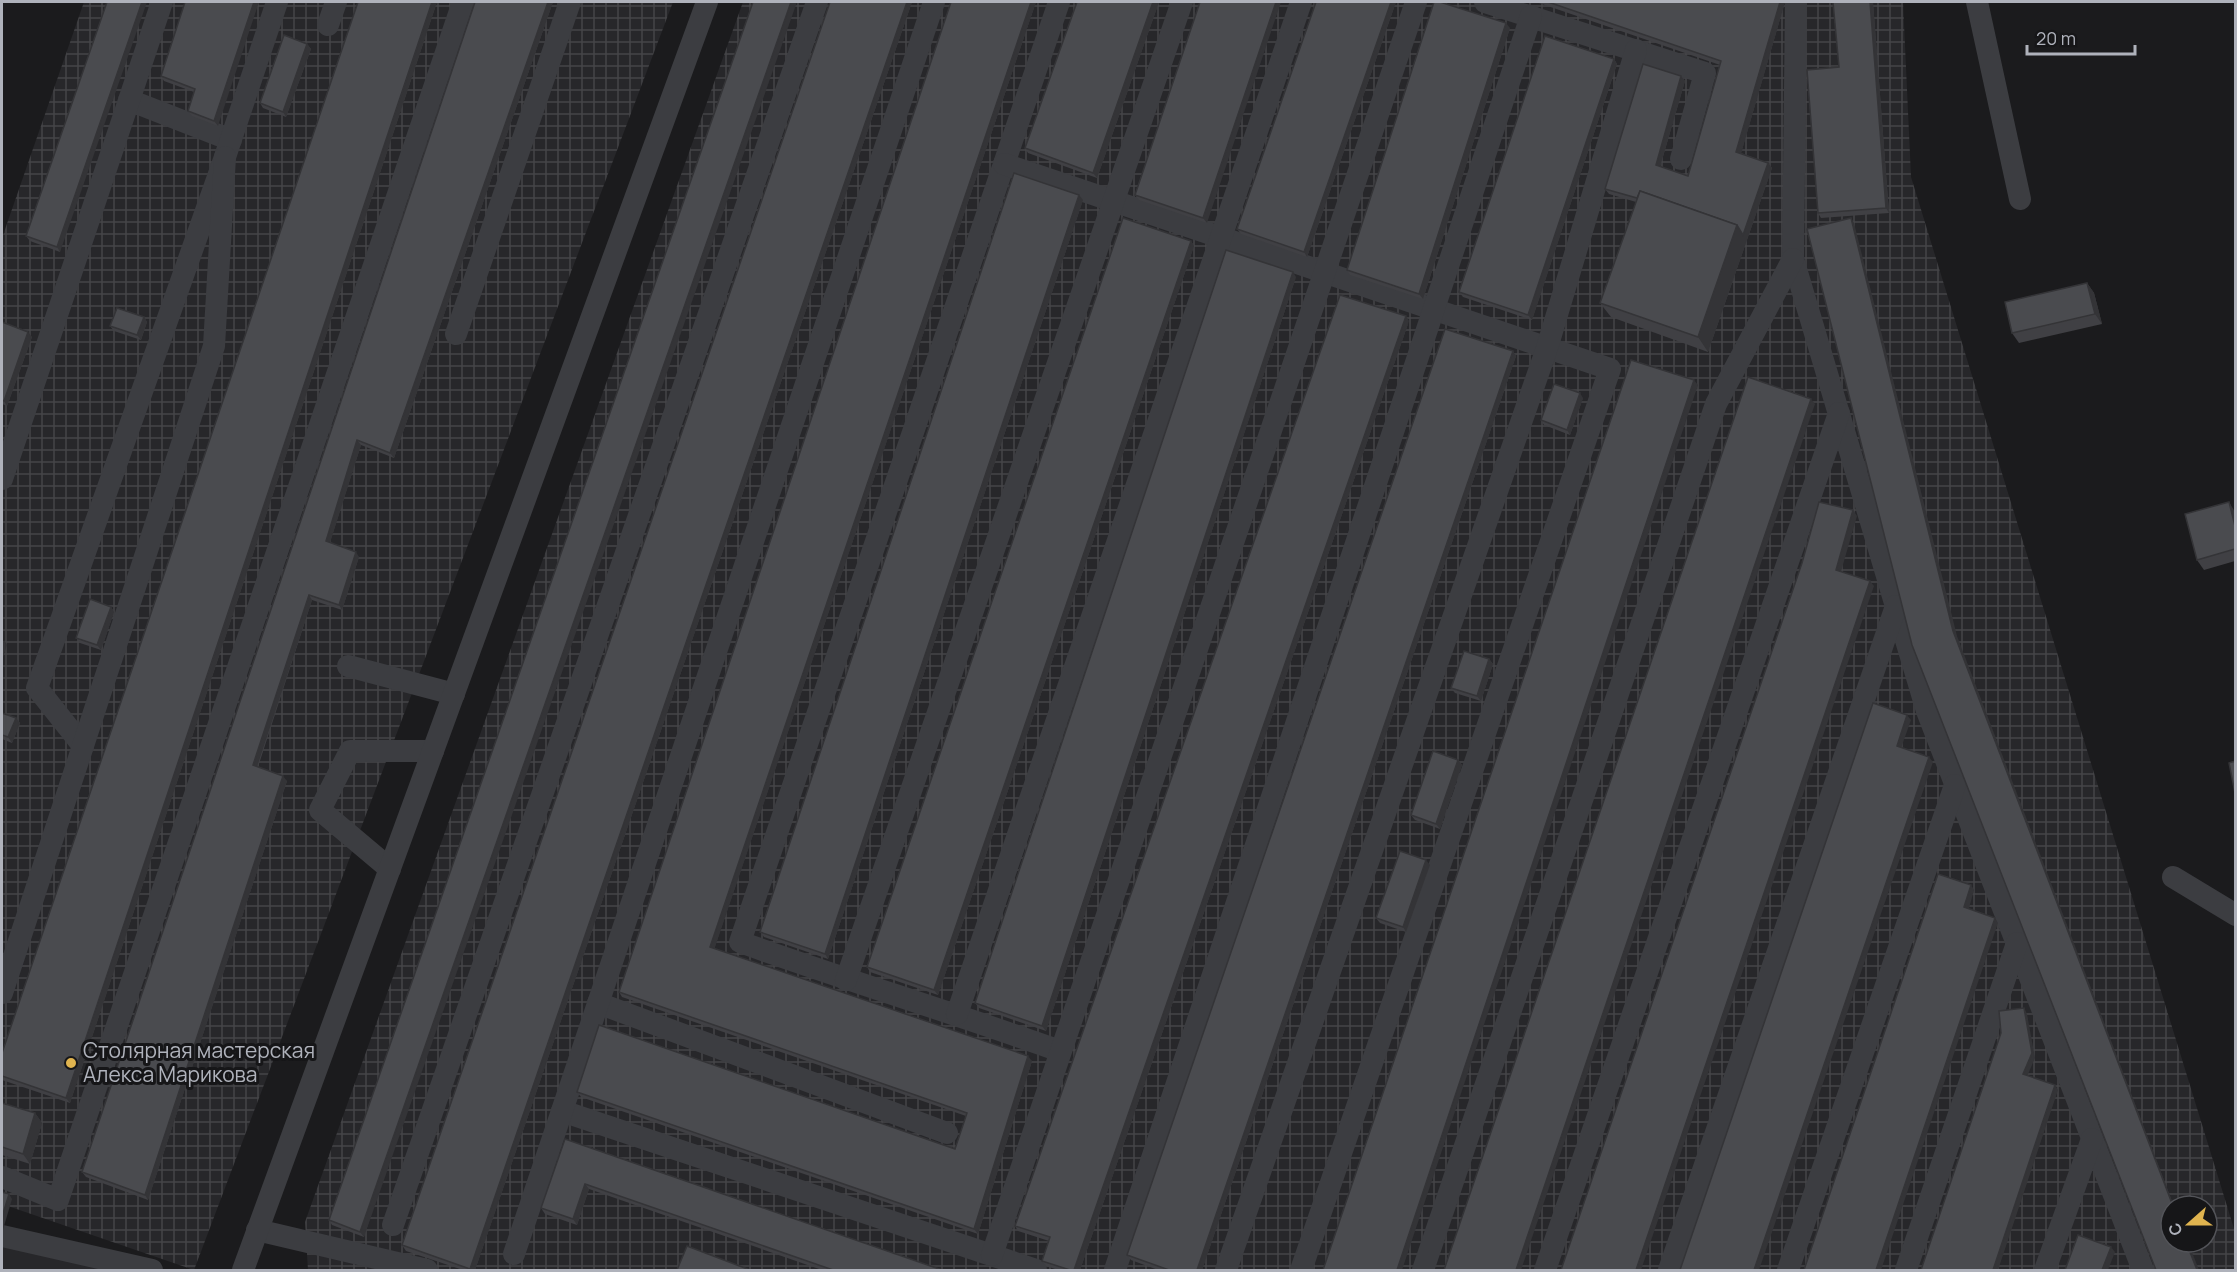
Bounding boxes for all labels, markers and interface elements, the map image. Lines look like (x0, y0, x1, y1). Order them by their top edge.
scale bar (2027, 18, 2135, 56)
text: 20 m (2036, 26, 2076, 50)
place label: Столярная мастерская Алекса Марикова (83, 1036, 315, 1088)
marker: Столярная мастерская Алекса Марикова (64, 1056, 78, 1070)
north arrow (2159, 1194, 2219, 1254)
text: С (2163, 1220, 2187, 1239)

